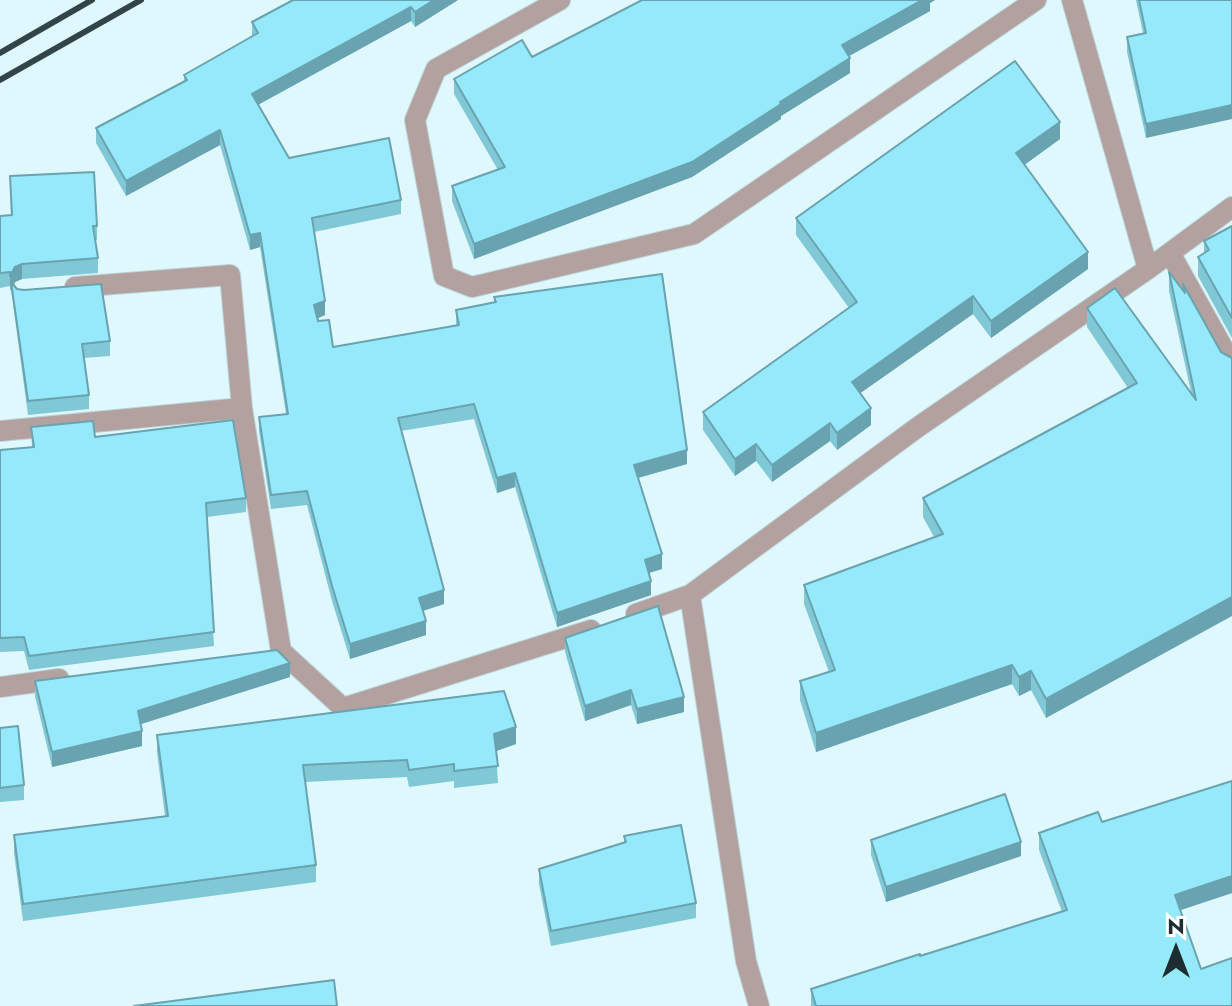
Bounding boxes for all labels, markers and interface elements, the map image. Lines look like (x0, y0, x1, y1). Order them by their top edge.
north arrow (1136, 910, 1216, 990)
text: N (1167, 910, 1185, 942)

